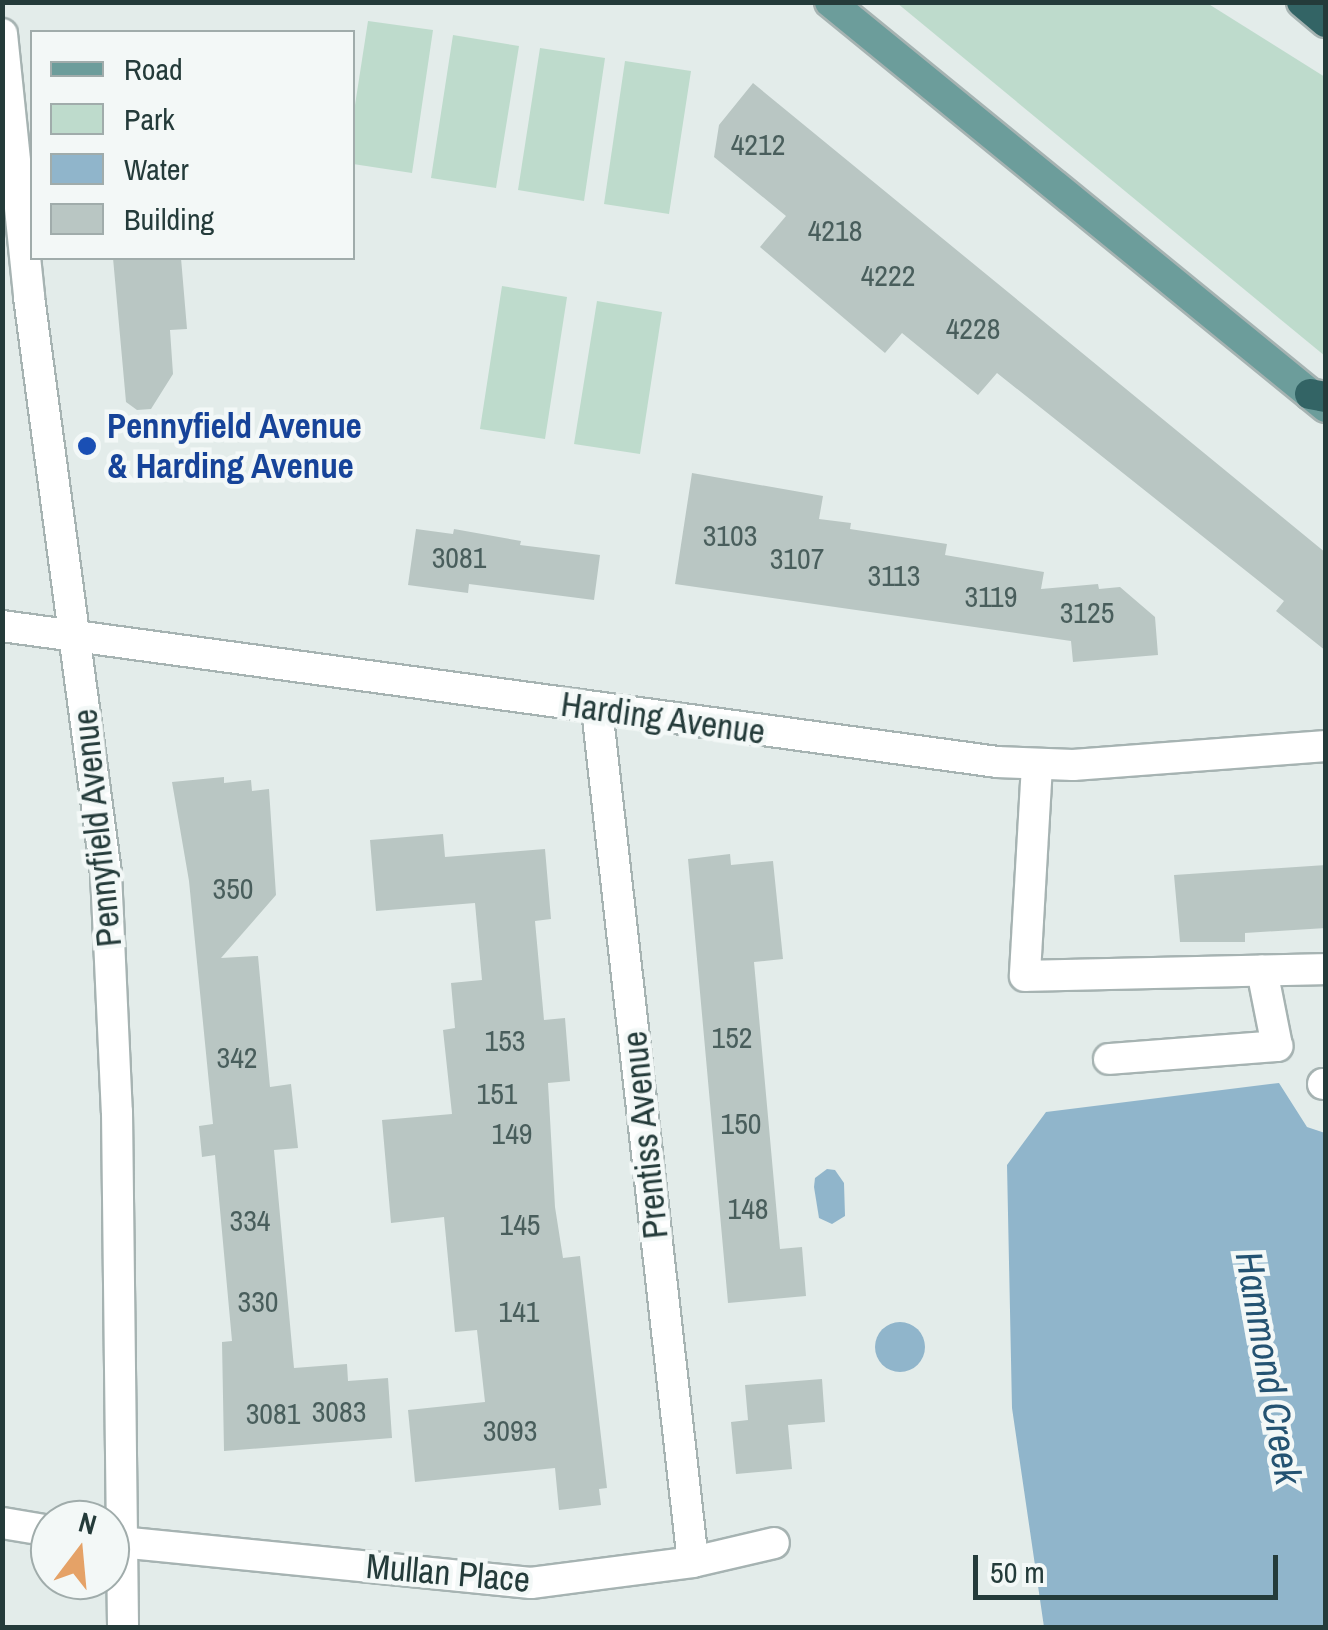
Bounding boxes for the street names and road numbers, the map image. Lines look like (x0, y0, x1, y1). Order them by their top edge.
street label: Harding Avenue (558, 683, 768, 753)
street label: Pennyfield Avenue (64, 706, 130, 950)
street label: Prentiss Avenue (613, 1028, 677, 1242)
street label: Mullan Place (364, 1545, 532, 1601)

